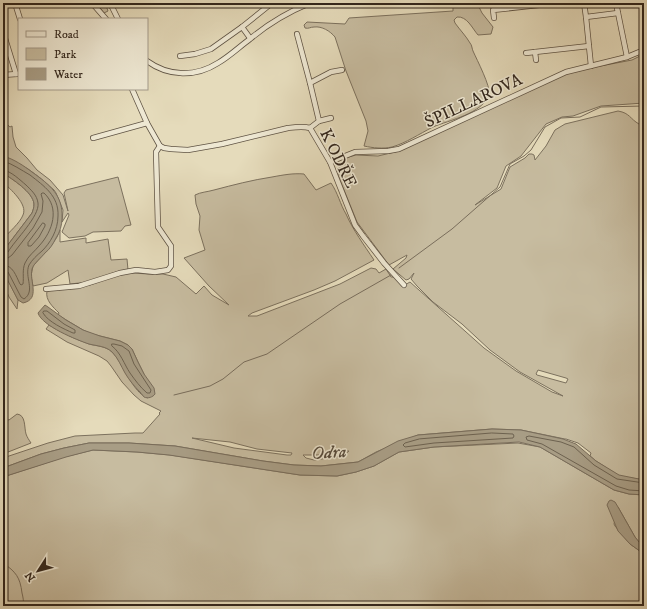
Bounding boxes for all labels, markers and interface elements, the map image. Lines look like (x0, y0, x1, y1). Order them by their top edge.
legend (18, 18, 148, 90)
text: Road (54, 27, 79, 42)
text: Park (54, 47, 76, 62)
text: Water (53, 67, 83, 82)
street label: ŠPILLAROVA (421, 68, 526, 133)
street label: K ODŘE (314, 125, 362, 192)
water label: Odra (311, 441, 347, 465)
north arrow (18, 551, 58, 591)
text: N (22, 569, 39, 584)

